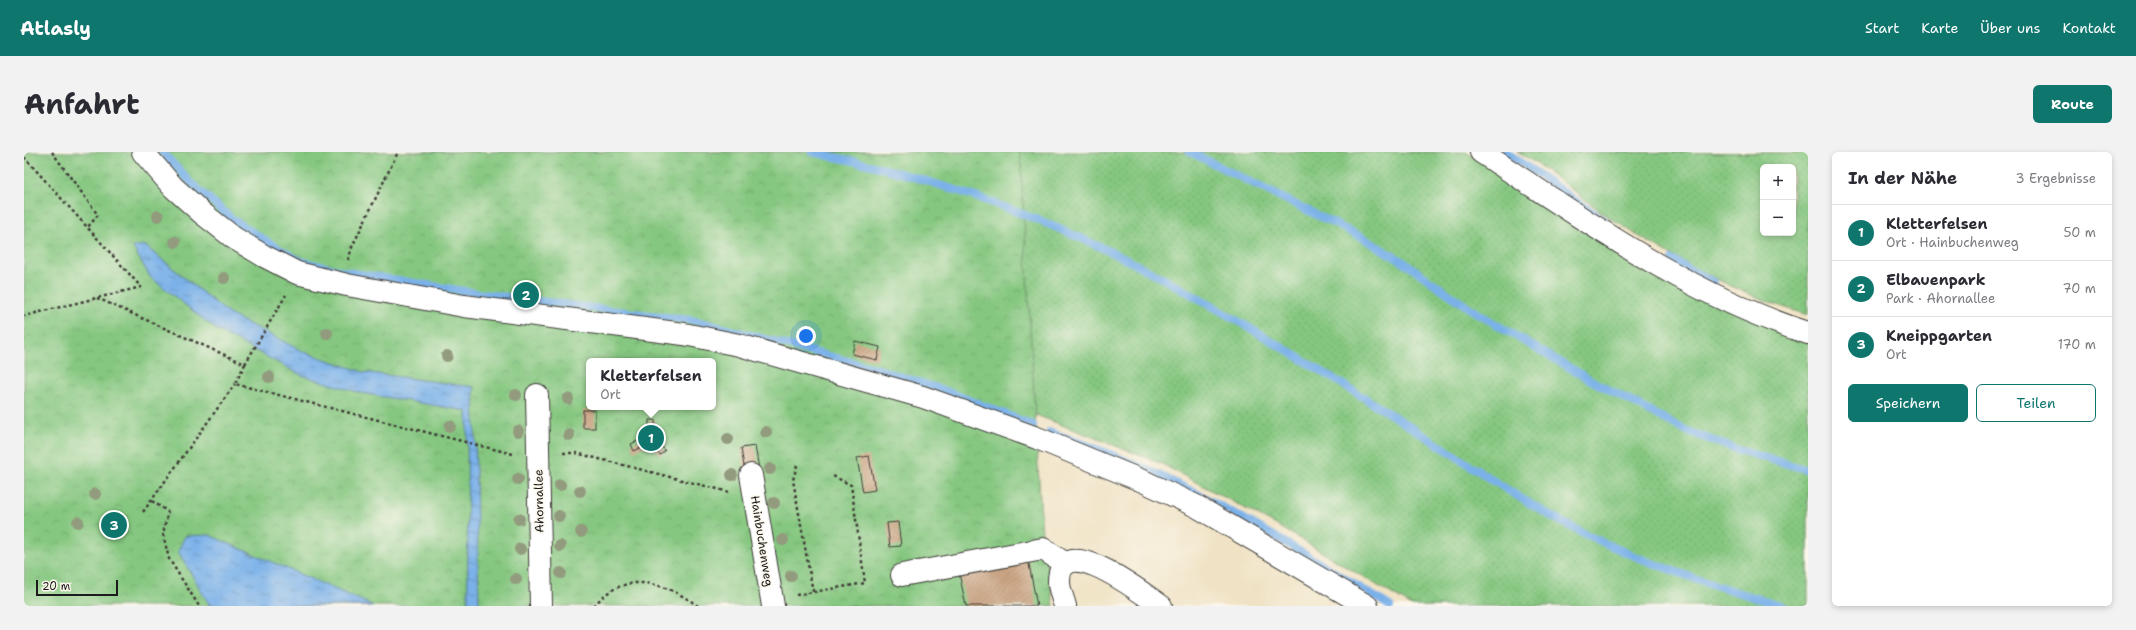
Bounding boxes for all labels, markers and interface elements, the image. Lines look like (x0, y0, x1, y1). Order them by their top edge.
text: Atlasly (20, 16, 91, 41)
text: Start (1865, 19, 1899, 37)
text: Karte (1921, 19, 1958, 37)
text: Über uns (1980, 19, 2040, 37)
text: Kontakt (2062, 19, 2116, 37)
text: Anfahrt (24, 85, 140, 123)
button: Route (2033, 85, 2112, 123)
map controls (1760, 164, 1796, 236)
button: + (1760, 164, 1796, 200)
text: In der Nähe (1848, 167, 1957, 189)
text: 3 Ergebnisse (2016, 170, 2096, 187)
button: − (1760, 200, 1796, 236)
text: Kletterfelsen (1886, 214, 1988, 234)
text: 1 (1858, 224, 1864, 241)
text: 50 m (2063, 224, 2096, 241)
text: Ort · Hainbuchenweg (1886, 234, 2019, 251)
text: Elbauenpark (1886, 270, 1985, 290)
pin: 2 (513, 280, 539, 310)
text: 2 (1856, 280, 1866, 297)
text: 70 m (2062, 280, 2096, 297)
text: Park · Ahornallee (1886, 290, 1995, 307)
your location (796, 326, 816, 346)
text: Kneippgarten (1886, 326, 1992, 346)
text: 3 (1856, 336, 1866, 353)
text: 170 m (2058, 336, 2096, 353)
text: Ort (1886, 346, 1907, 363)
popup (586, 358, 716, 410)
text: Kletterfelsen (600, 366, 702, 386)
button: Speichern (1848, 384, 1968, 422)
button: Teilen (1976, 384, 2096, 422)
text: Ort (600, 386, 621, 403)
pin: 1 (638, 423, 664, 453)
street label: Ahornallee (530, 469, 548, 533)
street label: Hainbuchenweg (747, 494, 777, 588)
pin: 3 (101, 510, 127, 540)
scale bar (36, 578, 118, 597)
text: 20 m (42, 579, 70, 594)

